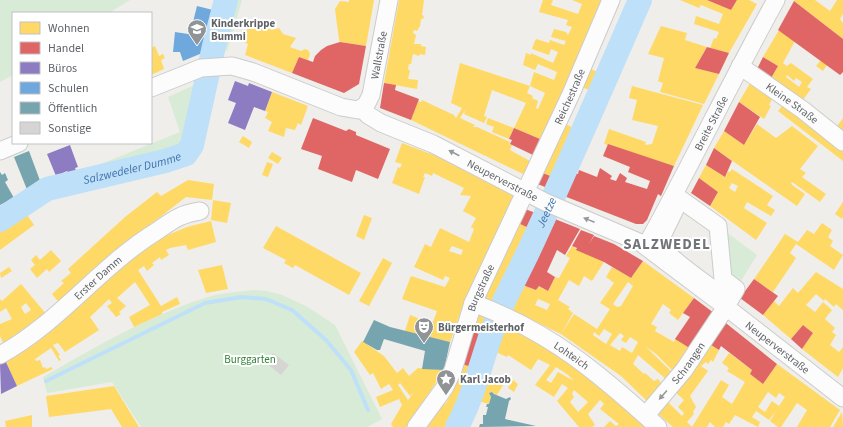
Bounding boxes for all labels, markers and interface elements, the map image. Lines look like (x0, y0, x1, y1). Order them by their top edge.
legend (12, 12, 152, 144)
place label: Kinderkrippe Bummi (211, 16, 276, 44)
school or university icon: Kinderkrippe Bummi (186, 18, 208, 46)
text: Wohnen (48, 20, 90, 37)
street label: Wallstraße (367, 29, 391, 80)
text: Handel (48, 40, 84, 57)
text: Büros (48, 60, 77, 77)
street label: Reichestraße (550, 66, 589, 127)
street label: Kleine Straße (763, 79, 822, 127)
text: Schulen (48, 80, 89, 97)
street label: Breite Straße (691, 93, 732, 153)
text: Öffentlich (48, 100, 97, 117)
text: Sonstige (48, 120, 91, 137)
water label: Salzwedeler Dumme (81, 148, 184, 189)
one-way arrow (448, 150, 459, 157)
street label: Neuperverstraße (465, 156, 541, 205)
water label: Jeetze (532, 194, 561, 231)
one-way arrow (583, 216, 595, 222)
district label: SALZWEDEL (623, 234, 711, 255)
street label: Erster Damm (71, 252, 125, 303)
street label: Burgstraße (463, 261, 498, 313)
theatre icon: Bürgermeisterhof (413, 316, 435, 344)
street label: Neuperverstraße (742, 317, 813, 377)
place label: Bürgermeisterhof (438, 320, 525, 335)
street label: Lohteich (551, 338, 592, 373)
street label: Schrangen (668, 339, 708, 387)
park label: Burggarten (224, 352, 276, 367)
place icon: Karl Jacob (435, 368, 457, 396)
place label: Karl Jacob (460, 372, 511, 387)
one-way arrow (659, 390, 668, 400)

